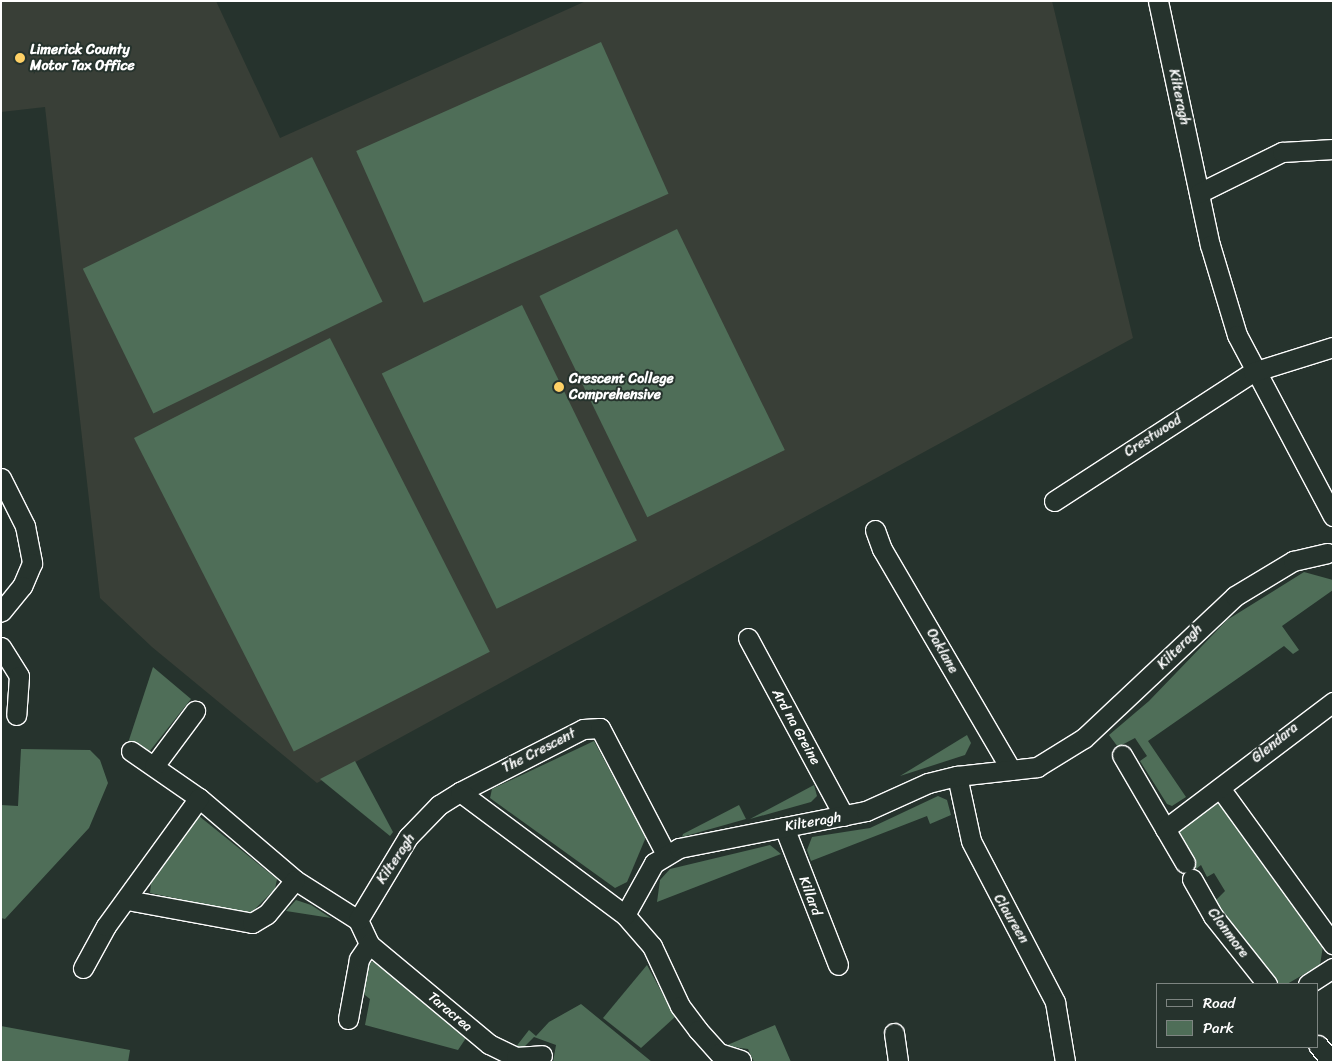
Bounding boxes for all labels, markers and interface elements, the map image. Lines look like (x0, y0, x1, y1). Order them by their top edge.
place label: Limerick County Motor Tax Office (30, 42, 135, 74)
marker: Limerick County Motor Tax Office (14, 52, 26, 64)
street label: Kilteragh (1165, 67, 1193, 127)
place label: Crescent College Comprehensive (569, 371, 673, 404)
marker: Crescent College Comprehensive (553, 381, 565, 393)
street label: Crestwood (1121, 411, 1185, 461)
street label: Kilteragh (1154, 621, 1206, 673)
street label: Oaklane (922, 626, 962, 676)
street label: Ard na Greine (768, 686, 824, 768)
street label: Glendara (1248, 719, 1302, 767)
street label: The Crescent (499, 725, 579, 777)
street label: Kilteragh (784, 809, 842, 835)
street label: Kilteragh (373, 831, 419, 887)
street label: Killard (795, 874, 825, 918)
street label: Claureen (990, 891, 1032, 947)
street label: Clonmore (1204, 905, 1252, 961)
legend (1156, 983, 1319, 1048)
street label: Taracrea (424, 989, 476, 1035)
text: Road (1203, 990, 1235, 1016)
text: Park (1203, 1015, 1234, 1041)

